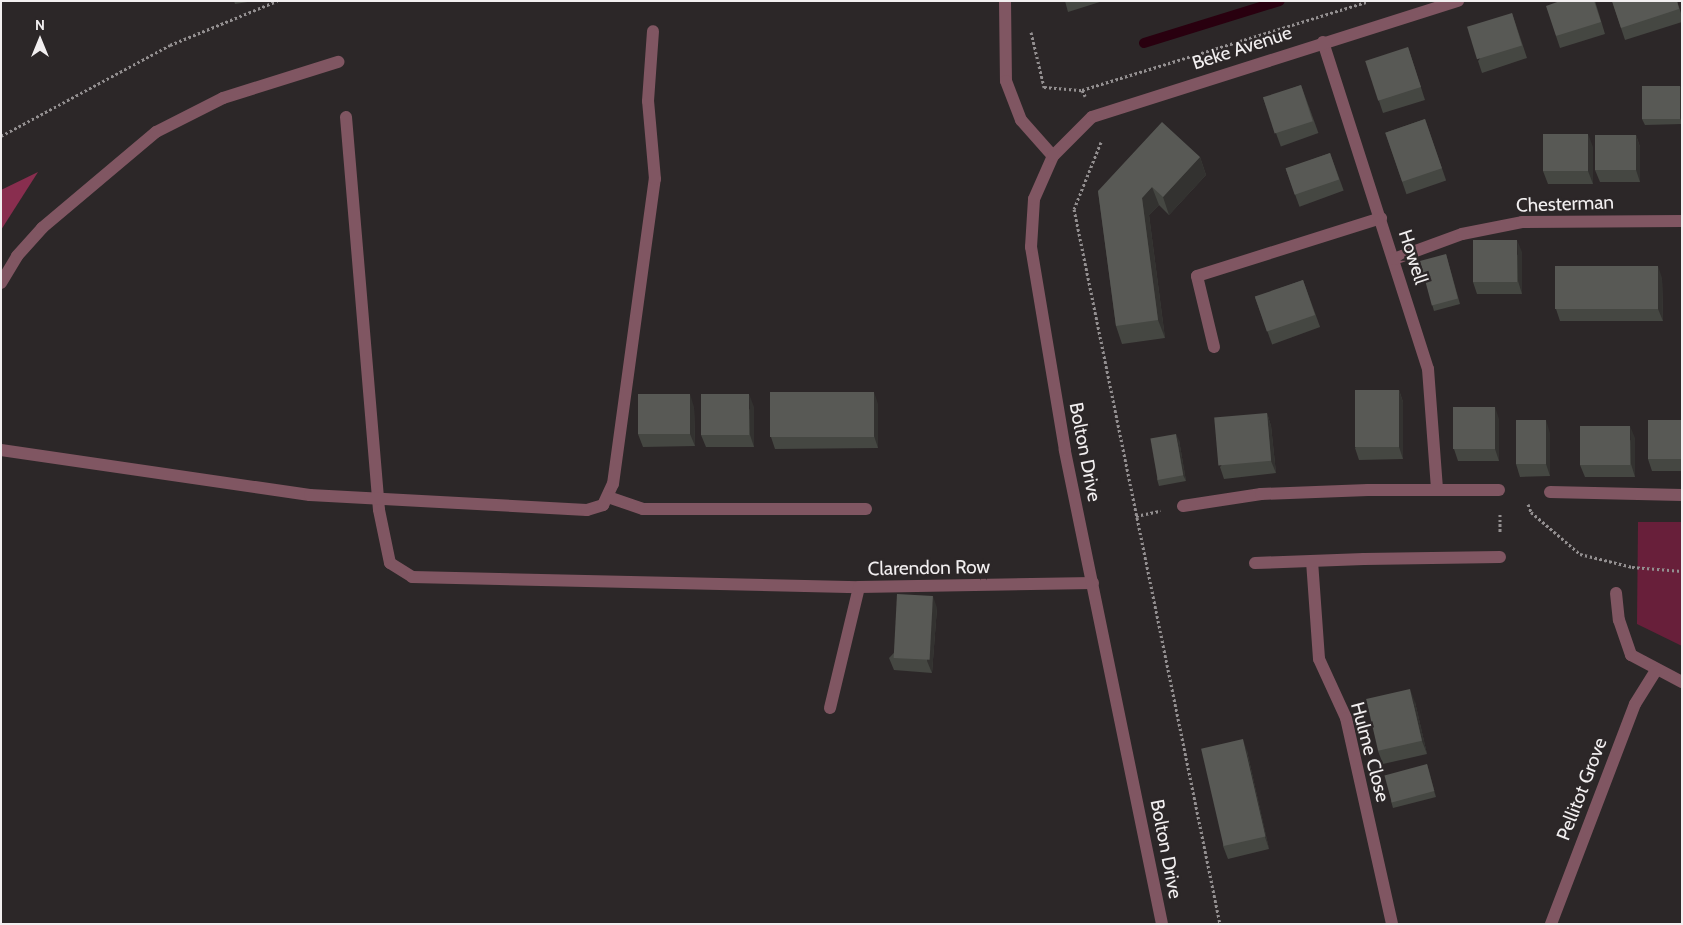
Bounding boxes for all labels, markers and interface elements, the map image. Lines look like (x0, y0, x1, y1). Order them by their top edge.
north arrow (15, 15, 65, 65)
text: N (35, 16, 45, 34)
street label: Beke Avenue (1189, 21, 1295, 75)
street label: Chesterman (1516, 191, 1614, 217)
street label: Howell (1394, 227, 1432, 287)
street label: Bolton Drive (1064, 401, 1106, 503)
street label: Clarendon Row (868, 556, 990, 580)
street label: Hulme Close (1346, 700, 1394, 804)
street label: Pellitot Grove (1552, 734, 1612, 844)
street label: Bolton Drive (1145, 798, 1187, 900)

